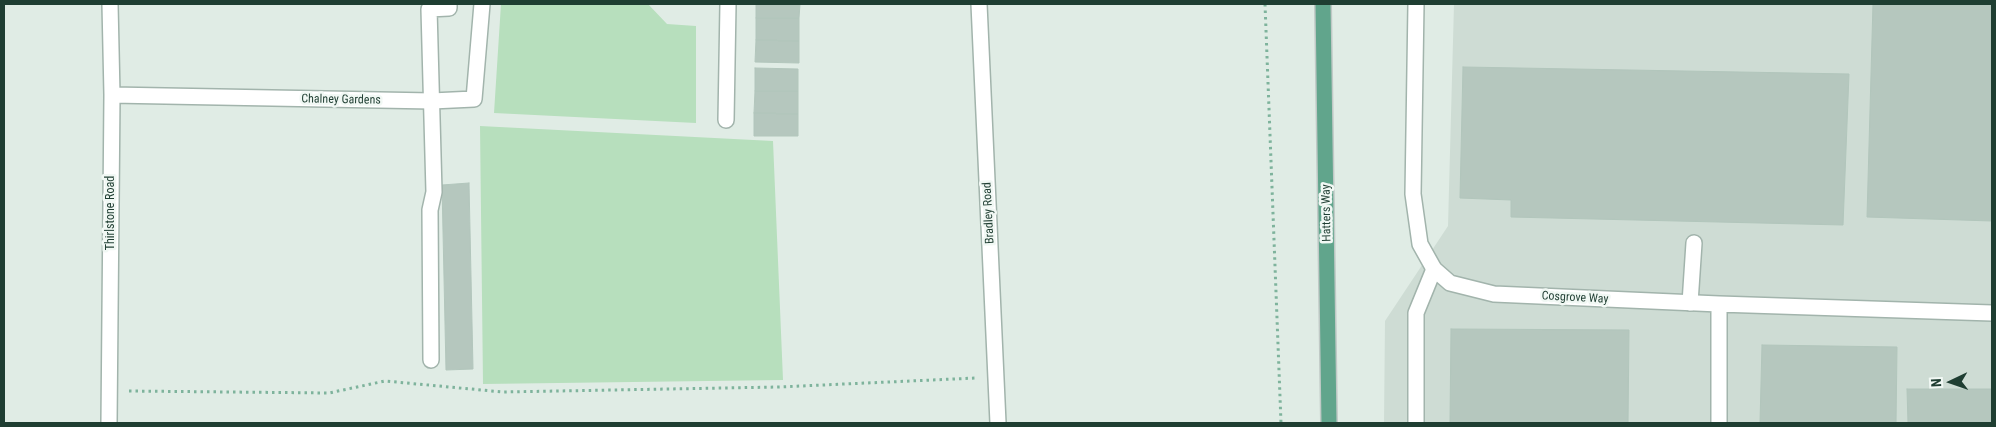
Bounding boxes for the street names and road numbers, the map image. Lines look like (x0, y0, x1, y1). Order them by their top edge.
street label: Chalney Gardens (301, 92, 381, 108)
street label: Thirlstone Road (104, 176, 118, 250)
street label: Bradley Road (980, 182, 998, 244)
street label: Hatters Way (1319, 184, 1335, 242)
street label: Cosgrove Way (1541, 289, 1609, 307)

